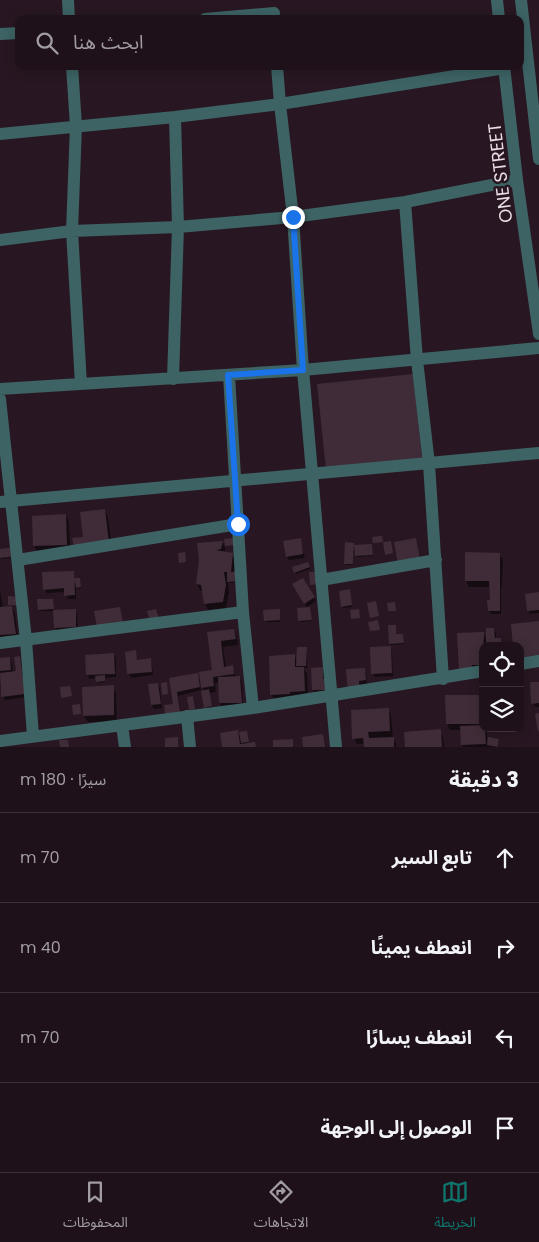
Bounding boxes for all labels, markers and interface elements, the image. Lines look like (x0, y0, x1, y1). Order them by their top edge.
search box (15, 15, 524, 70)
icon: search (33, 29, 61, 57)
text: ابحث هنا (73, 29, 144, 56)
street label: ONE STREET (481, 121, 519, 224)
route end (282, 206, 305, 229)
route start (227, 513, 250, 536)
map controls (479, 642, 524, 732)
button: locate (479, 642, 524, 687)
button: layers (479, 687, 524, 732)
text: 3 دقيقة (449, 765, 519, 794)
text: سيرًا · 180 m (20, 768, 106, 791)
text: تابع السير (392, 844, 472, 871)
icon: ahead (491, 844, 519, 872)
text: 70 m (20, 846, 60, 869)
text: انعطف يمينًا (371, 934, 472, 961)
icon: right (491, 934, 519, 962)
text: 40 m (20, 936, 61, 959)
text: انعطف يسارًا (366, 1024, 472, 1051)
icon: left (491, 1024, 519, 1052)
text: 70 m (20, 1026, 60, 1049)
text: الوصول إلى الوجهة (320, 1114, 472, 1141)
icon: arrive (491, 1114, 519, 1142)
tab: المحفوظات (63, 1178, 128, 1237)
tab: الاتجاهات (254, 1178, 308, 1237)
tab: الخريطة (434, 1178, 476, 1237)

